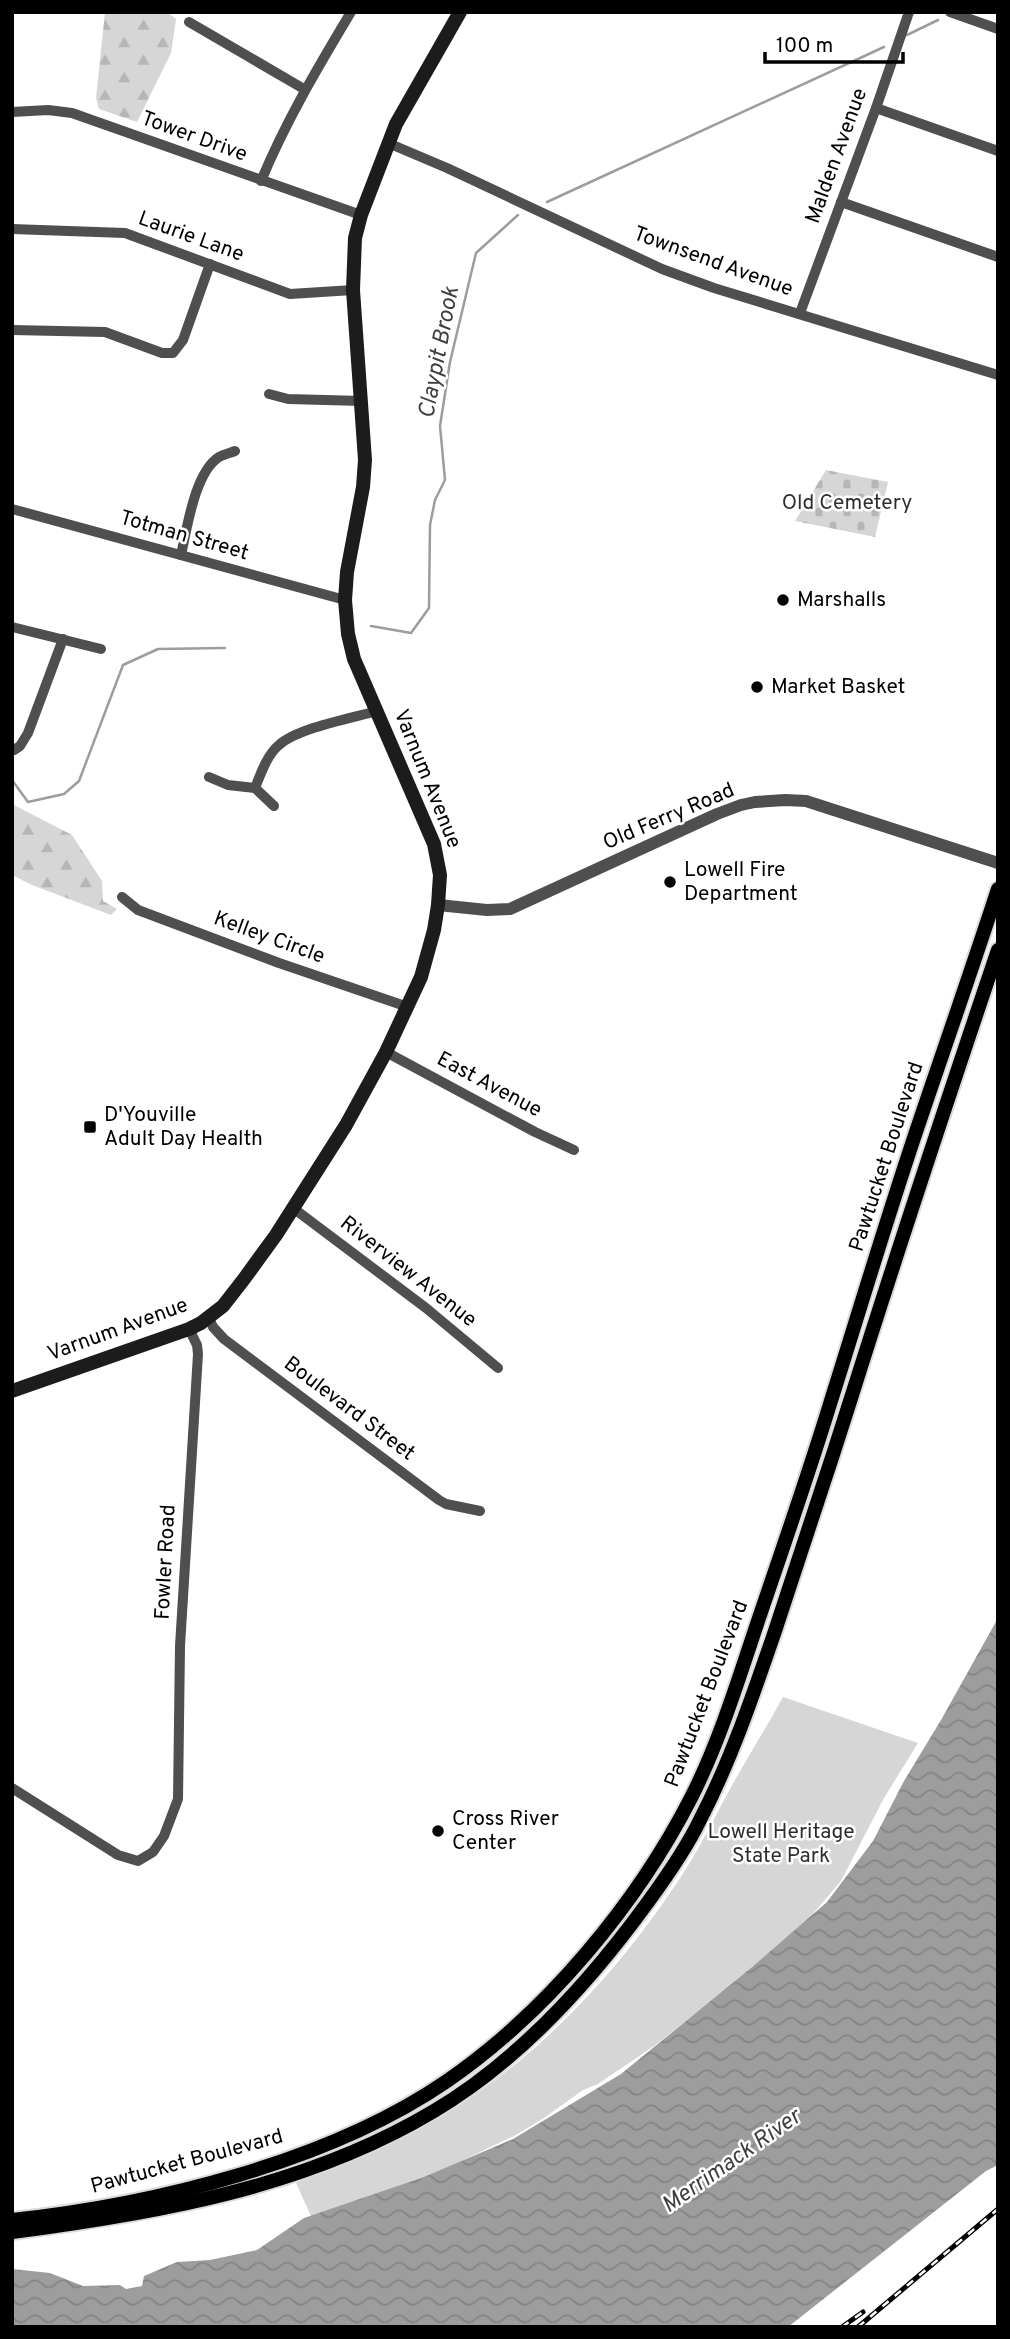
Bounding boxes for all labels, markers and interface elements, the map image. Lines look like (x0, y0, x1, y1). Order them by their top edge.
scale bar (765, 21, 903, 65)
text: 100 m (776, 33, 833, 60)
street label: Malden Avenue (800, 85, 874, 227)
street label: Tower Drive (137, 105, 251, 169)
street label: Laurie Lane (134, 205, 248, 269)
street label: Townsend Avenue (629, 221, 797, 303)
water label: Claypit Brook (413, 284, 467, 421)
park label: Old Cemetery (782, 490, 912, 517)
street label: Totman Street (116, 505, 252, 567)
place label: Marshalls (797, 587, 886, 614)
marker: Marshalls (775, 592, 791, 608)
place label: Market Basket (771, 674, 906, 701)
marker: Market Basket (749, 679, 765, 695)
street label: Varnum Avenue (387, 706, 467, 852)
street label: Old Ferry Road (599, 777, 739, 857)
place label: Lowell Fire Department (684, 857, 798, 908)
marker: Lowell Fire Department (662, 874, 678, 890)
street label: Kelley Circle (210, 905, 328, 971)
street label: East Avenue (432, 1046, 546, 1124)
street label: Pawtucket Boulevard (844, 1059, 930, 1255)
place label: D'Youville Adult Day Health (104, 1102, 263, 1153)
marker: D'Youville Adult Day Health (82, 1119, 98, 1135)
street label: Riverview Avenue (334, 1210, 482, 1334)
street label: Varnum Avenue (44, 1292, 192, 1368)
street label: Boulevard Street (278, 1351, 420, 1467)
street label: Fowler Road (149, 1504, 183, 1620)
street label: Pawtucket Boulevard (659, 1597, 755, 1791)
place label: Cross River Center (452, 1806, 559, 1857)
park label: Lowell Heritage State Park (707, 1819, 855, 1870)
marker: Cross River Center (430, 1823, 446, 1839)
water label: Merrimack River (657, 2102, 809, 2221)
street label: Pawtucket Boulevard (88, 2123, 286, 2201)

